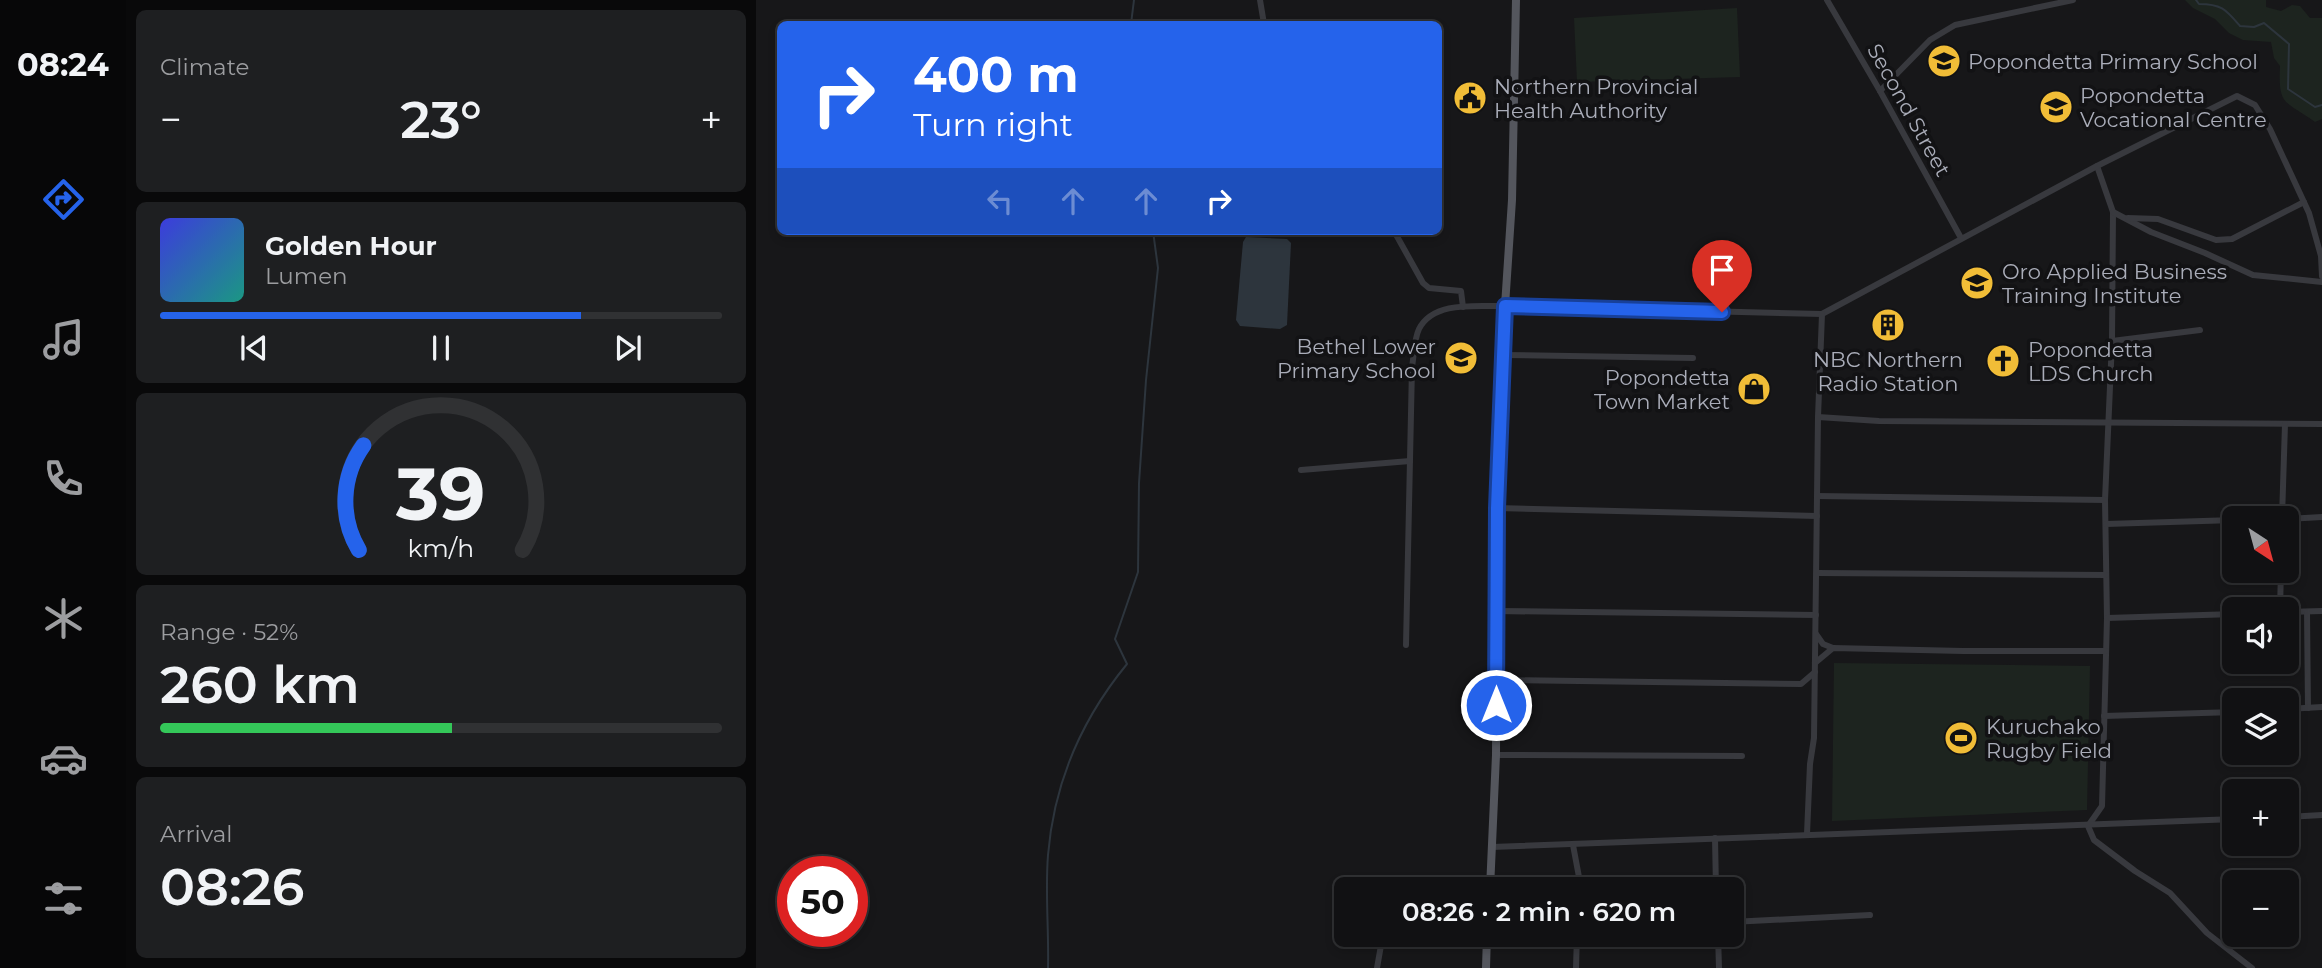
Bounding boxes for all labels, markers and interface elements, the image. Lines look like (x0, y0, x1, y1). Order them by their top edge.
street label: Second Street (1862, 39, 1956, 181)
school or university icon: Popondetta Primary School (1925, 42, 1963, 80)
text: 08:24 (17, 45, 109, 84)
text: 400 m (913, 45, 1079, 104)
icon: right (798, 49, 889, 140)
place label: Popondetta Primary School (1968, 49, 2258, 74)
text: Climate (160, 53, 249, 81)
place label: Northern Provincial Health Authority (1494, 74, 1699, 123)
public building icon: Northern Provincial Health Authority (1451, 79, 1489, 117)
place label: Popondetta Vocational Centre (2080, 83, 2267, 132)
text: 23° (400, 88, 482, 151)
school or university icon: Popondetta Vocational Centre (2037, 88, 2075, 126)
text: − (160, 96, 182, 143)
text: + (700, 96, 722, 143)
text: Turn right (913, 105, 1073, 144)
icon: directions (39, 175, 88, 224)
icon: left (981, 182, 1019, 220)
icon: ahead (1054, 182, 1092, 220)
icon: ahead (1127, 182, 1165, 220)
icon: right (1200, 182, 1238, 220)
text: Golden Hour (265, 230, 437, 262)
pin (1692, 240, 1752, 312)
icon: arrive (1703, 251, 1741, 289)
place label: Oro Applied Business Training Institute (2002, 259, 2227, 308)
text: Lumen (265, 262, 348, 290)
school or university icon: Oro Applied Business Training Institute (1958, 264, 1996, 302)
building icon: NBC Northern Radio Station (1869, 306, 1907, 344)
icon: music (39, 315, 88, 364)
icon: previous (235, 329, 273, 367)
icon: pause (422, 329, 460, 367)
icon: next (609, 329, 647, 367)
place label: Bethel Lower Primary School (1277, 334, 1436, 383)
place label: Popondetta LDS Church (2028, 337, 2153, 386)
school or university icon: Bethel Lower Primary School (1442, 339, 1480, 377)
church icon: Popondetta LDS Church (1984, 342, 2022, 380)
place label: NBC Northern Radio Station (1813, 347, 1963, 396)
place label: Popondetta Town Market (1594, 365, 1730, 414)
shop icon: Popondetta Town Market (1735, 370, 1773, 408)
text: 39 (395, 450, 486, 538)
icon: phone (39, 454, 88, 503)
north arrow (2222, 506, 2300, 583)
map controls (2222, 506, 2299, 947)
text: km/h (408, 533, 474, 563)
icon: climate (39, 594, 88, 643)
button: sound (2222, 597, 2299, 674)
text: Range · 52% (160, 618, 298, 646)
text: 260 km (160, 653, 360, 716)
position arrow (1459, 668, 1533, 742)
button: layers (2222, 688, 2299, 765)
place label: Kuruchako Rugby Field (1986, 714, 2112, 763)
sports icon: Kuruchako Rugby Field (1942, 719, 1980, 757)
icon: car (39, 734, 88, 783)
button: + (2222, 779, 2299, 856)
text: Arrival (160, 820, 233, 848)
text: 08:26 (160, 855, 304, 918)
speed limit sign: 50 (777, 856, 868, 947)
button: − (2222, 870, 2299, 947)
icon: filters (39, 874, 88, 923)
text: 08:26 · 2 min · 620 m (1402, 896, 1676, 928)

